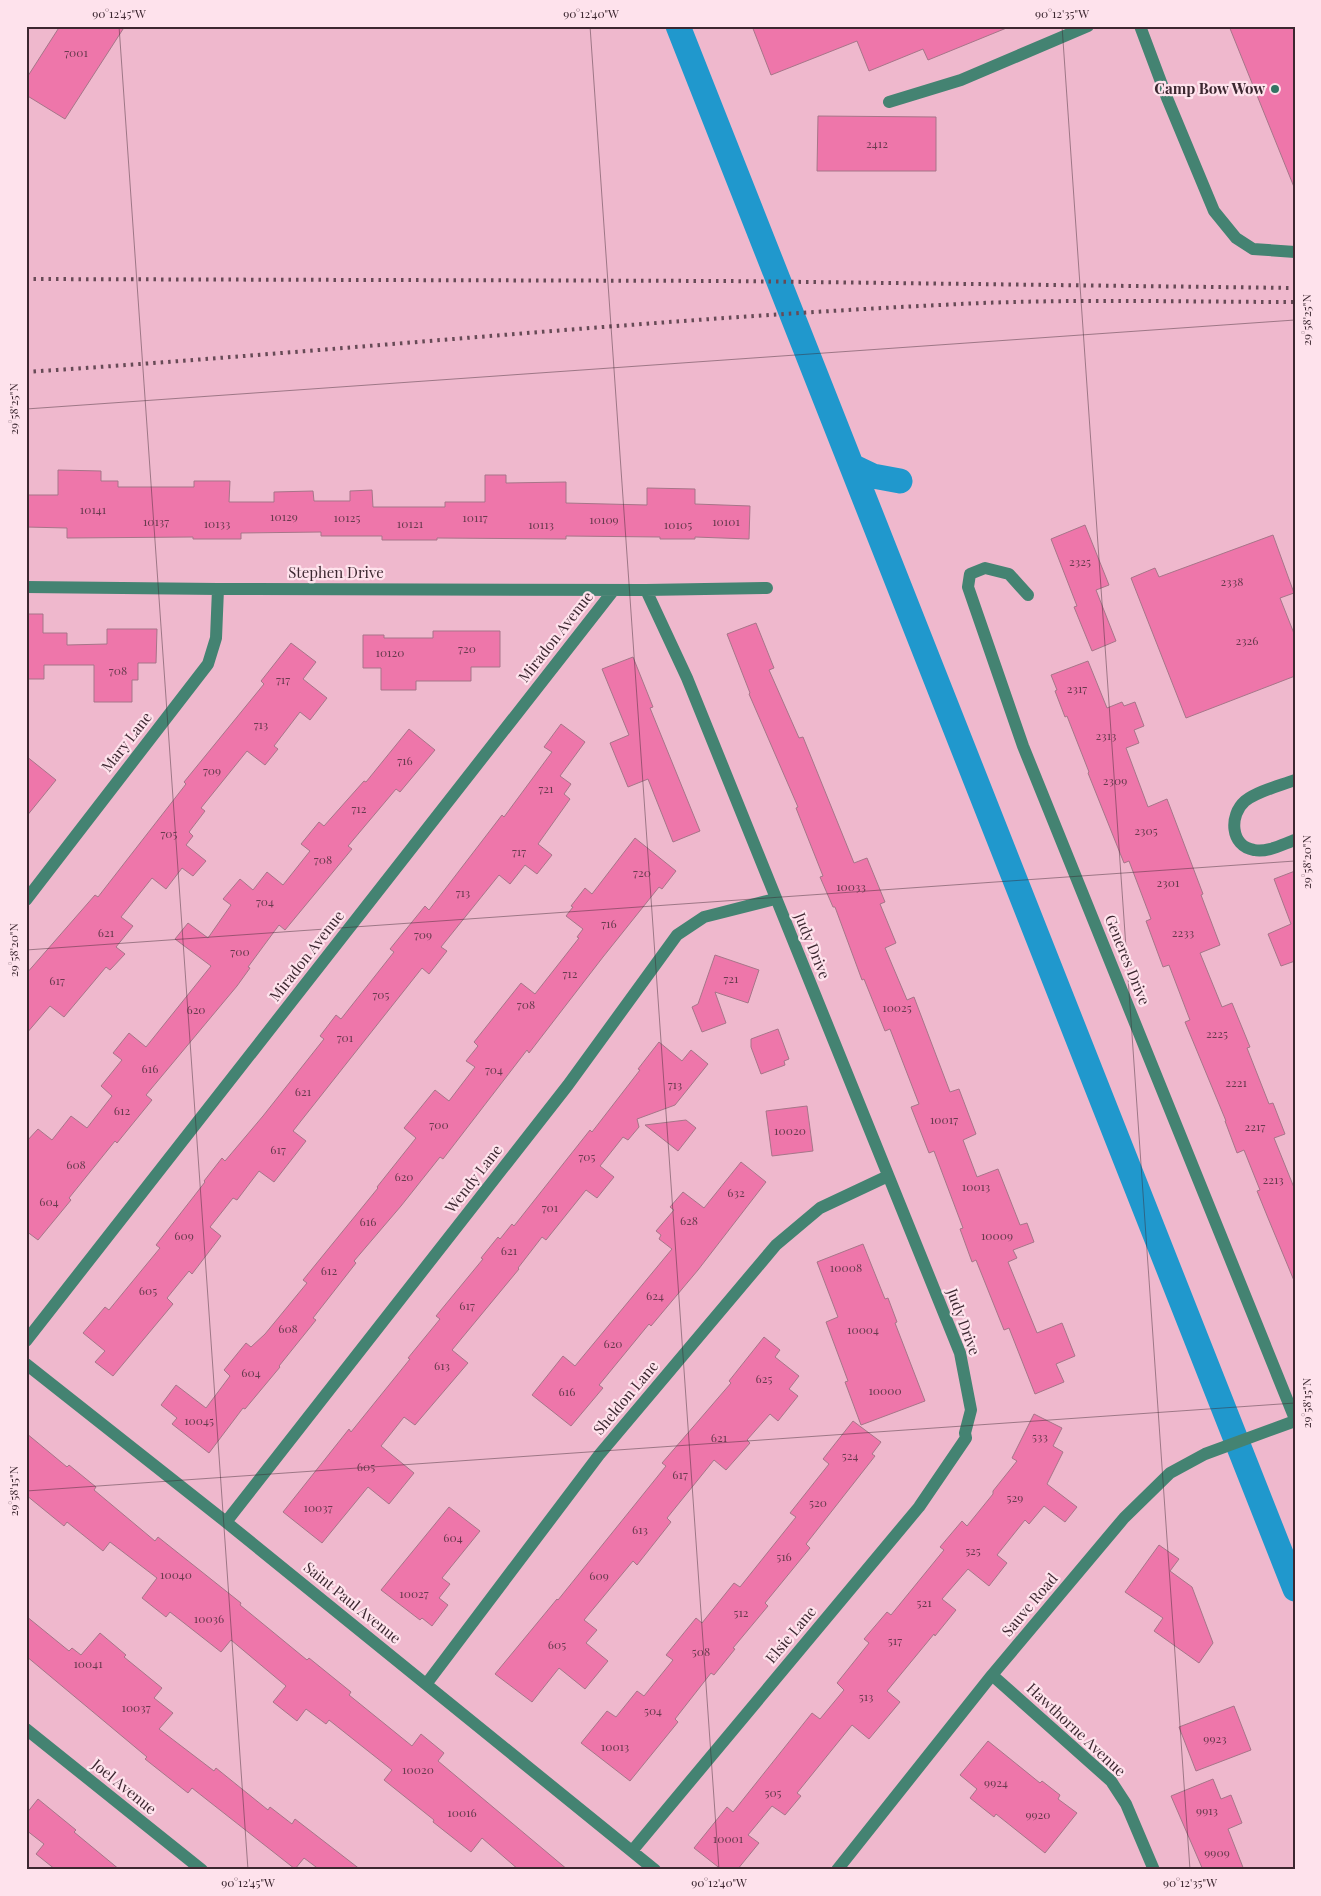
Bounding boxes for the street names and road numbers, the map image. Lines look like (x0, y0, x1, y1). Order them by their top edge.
street label: Stephen Drive (288, 562, 384, 582)
street label: Miradon Avenue (513, 587, 597, 686)
street label: Mary Lane (97, 707, 156, 775)
street label: Miradon Avenue (264, 906, 348, 1005)
street label: Judy Drive (790, 909, 835, 982)
street label: Generes Drive (1101, 911, 1155, 1008)
street label: Wendy Lane (440, 1140, 506, 1217)
street label: Judy Drive (942, 1285, 985, 1358)
street label: Sheldon Lane (588, 1356, 662, 1439)
street label: Saint Paul Avenue (300, 1557, 405, 1648)
street label: Sauve Road (997, 1568, 1062, 1640)
street label: Elsie Lane (760, 1602, 820, 1667)
street label: Hawthorne Avenue (1023, 1678, 1131, 1780)
street label: Joel Avenue (87, 1753, 161, 1818)

